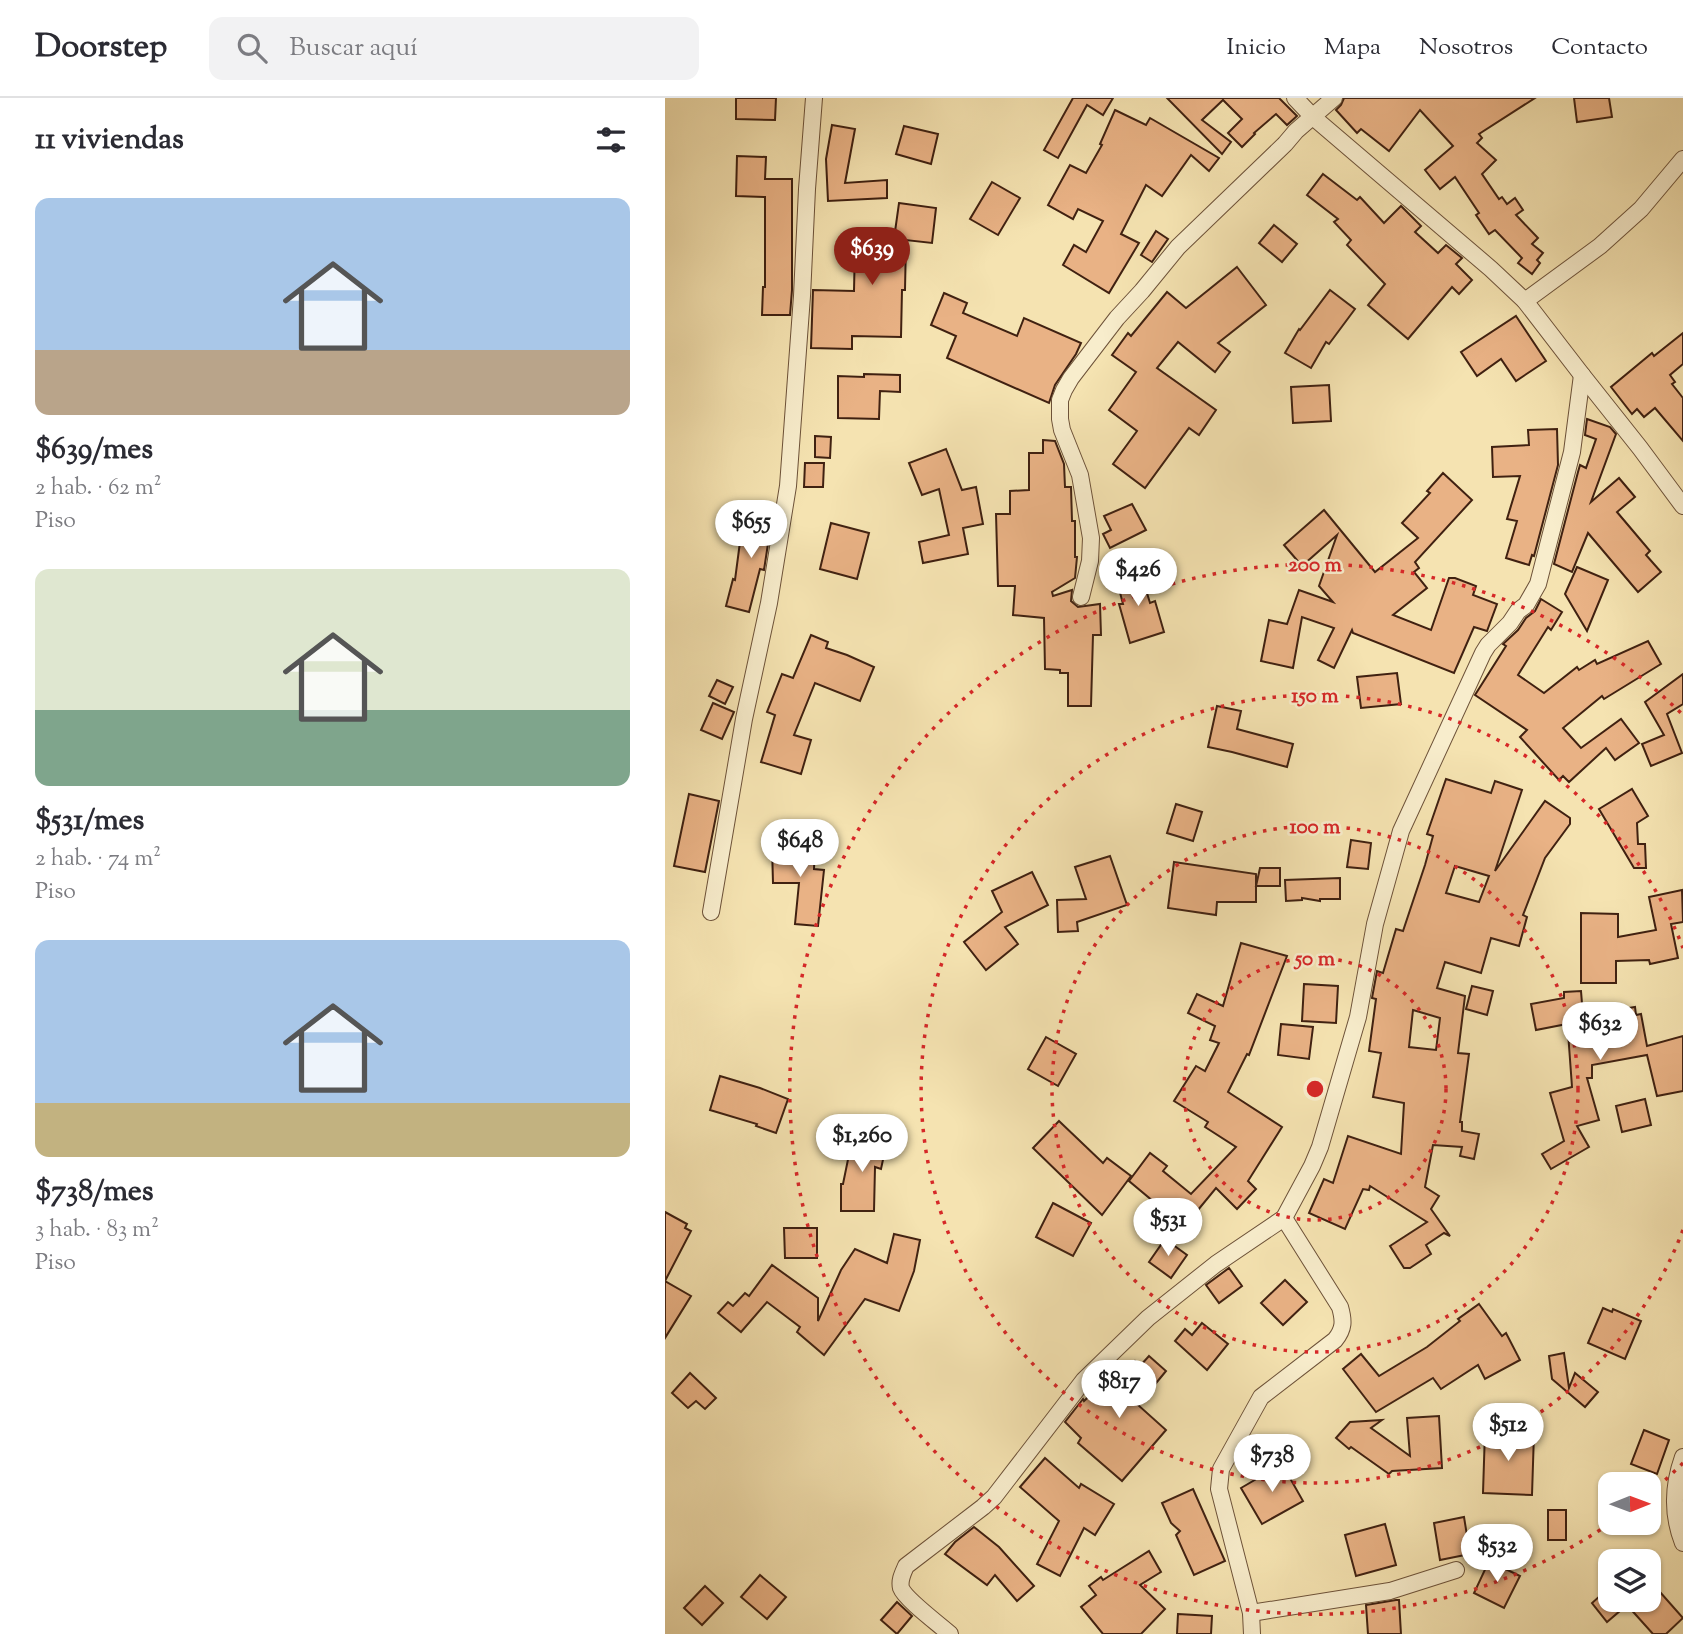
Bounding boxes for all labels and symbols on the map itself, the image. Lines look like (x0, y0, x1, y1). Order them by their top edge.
pin: $639 (831, 228, 913, 287)
pin: $655 (710, 500, 792, 560)
pin: $426 (1097, 548, 1179, 608)
text: 200 m (1288, 551, 1343, 581)
text: 150 m (1291, 682, 1339, 712)
text: 100 m (1290, 813, 1341, 843)
pin: $648 (759, 820, 841, 879)
text: 50 m (1293, 945, 1336, 975)
pin: $632 (1559, 1002, 1641, 1062)
centre of rings (1303, 1077, 1327, 1101)
pin: $1,260 (805, 1114, 919, 1174)
pin: $531 (1127, 1198, 1209, 1258)
pin: $817 (1078, 1360, 1160, 1420)
pin: $512 (1467, 1404, 1549, 1463)
pin: $738 (1231, 1434, 1313, 1494)
north arrow (1598, 1472, 1661, 1535)
pin: $532 (1456, 1524, 1538, 1584)

